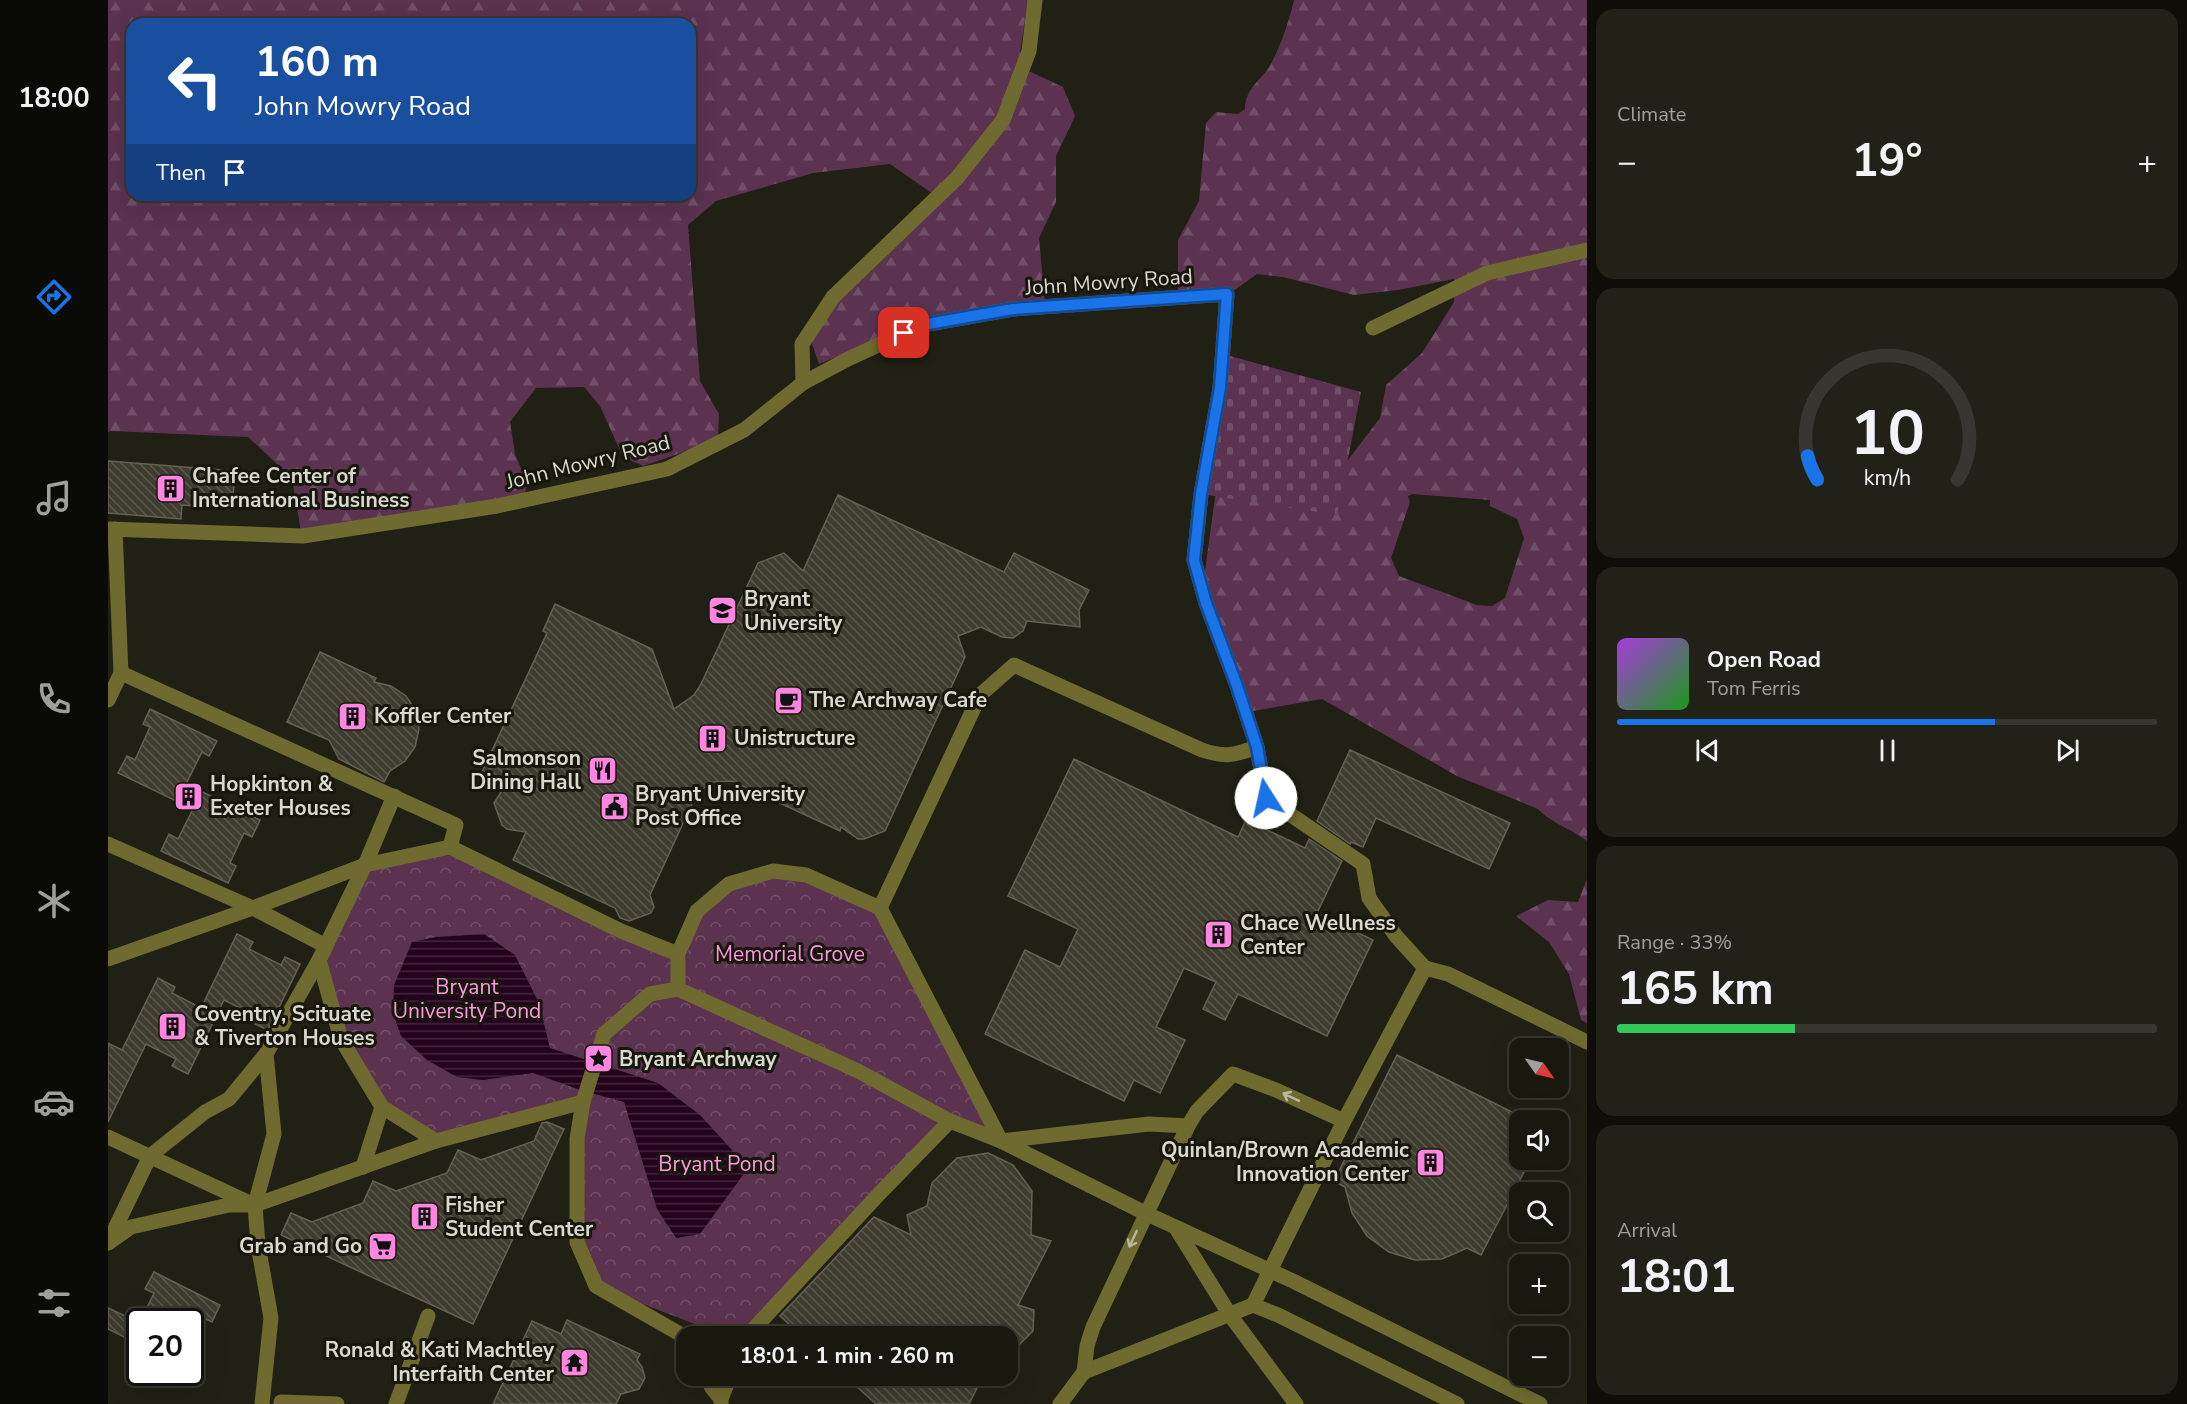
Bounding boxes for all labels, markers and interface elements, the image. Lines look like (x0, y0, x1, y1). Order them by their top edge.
text: 160 m (255, 34, 379, 91)
icon: left (156, 42, 234, 120)
text: 18:00 (18, 80, 90, 117)
text: John Mowry Road (255, 88, 471, 125)
text: Climate (1617, 101, 1686, 128)
text: 19° (1851, 131, 1923, 192)
text: − (1617, 140, 1637, 185)
text: + (2137, 140, 2157, 185)
icon: arrive (218, 156, 251, 189)
text: Then (156, 158, 206, 188)
street label: John Mowry Road (1023, 262, 1194, 302)
icon: directions (33, 276, 75, 318)
pin (878, 307, 929, 358)
icon: arrive (887, 316, 920, 349)
text: 10 (1850, 391, 1924, 476)
street label: John Mowry Road (502, 428, 673, 496)
place label: Chafee Center of International Business (192, 462, 410, 514)
text: km/h (1863, 463, 1911, 493)
building icon: Chafee Center of International Business (155, 472, 187, 504)
icon: music (33, 477, 75, 519)
place label: Bryant University (744, 585, 843, 637)
school or university icon: Bryant University (707, 595, 739, 627)
text: Open Road (1707, 645, 1821, 675)
text: Tom Ferris (1707, 675, 1801, 702)
icon: phone (33, 678, 75, 720)
cafe icon: The Archway Cafe (772, 684, 804, 716)
place label: The Archway Cafe (809, 686, 987, 714)
building icon: Koffler Center (337, 700, 369, 732)
place label: Koffler Center (374, 702, 512, 730)
building icon: Unistructure (697, 722, 729, 754)
place label: Unistructure (734, 724, 855, 752)
icon: previous (1691, 734, 1724, 767)
icon: pause (1871, 734, 1904, 767)
icon: next (2051, 734, 2084, 767)
place label: Salmonson Dining Hall (470, 744, 581, 796)
restaurant icon: Salmonson Dining Hall (586, 754, 618, 786)
position arrow (1234, 766, 1298, 830)
place label: Hopkinton & Exeter Houses (210, 770, 351, 822)
building icon: Hopkinton & Exeter Houses (173, 780, 205, 812)
place label: Bryant University Post Office (635, 780, 806, 832)
public building icon: Bryant University Post Office (598, 790, 630, 822)
icon: climate (33, 880, 75, 922)
place label: Chace Wellness Center (1240, 909, 1396, 961)
building icon: Chace Wellness Center (1203, 919, 1235, 951)
text: Range · 33% (1617, 929, 1732, 956)
park label: Memorial Grove (715, 940, 865, 968)
text: 165 km (1617, 959, 1774, 1020)
park label: Bryant University Pond (393, 973, 541, 1025)
place label: Coventry, Scituate & Tiverton Houses (194, 1000, 375, 1052)
building icon: Coventry, Scituate & Tiverton Houses (157, 1010, 189, 1042)
north arrow (1509, 1038, 1569, 1098)
map controls (1509, 1038, 1569, 1386)
place icon: Bryant Archway (582, 1043, 614, 1075)
place label: Bryant Archway (619, 1045, 778, 1073)
icon: car (33, 1081, 75, 1123)
one-way arrow (1282, 1090, 1300, 1102)
button: sound (1509, 1110, 1569, 1170)
place label: Quinlan/Brown Academic Innovation Center (1161, 1136, 1410, 1188)
building icon: Quinlan/Brown Academic Innovation Center (1414, 1146, 1446, 1178)
park label: Bryant Pond (658, 1150, 776, 1178)
button: search (1509, 1182, 1569, 1242)
place label: Fisher Student Center (445, 1191, 594, 1243)
building icon: Fisher Student Center (408, 1201, 440, 1233)
text: Arrival (1617, 1217, 1677, 1244)
one-way arrow (1127, 1229, 1139, 1247)
supermarket icon: Grab and Go (367, 1230, 399, 1262)
place label: Grab and Go (239, 1232, 362, 1260)
text: 18:01 (1617, 1247, 1736, 1308)
button: + (1509, 1254, 1569, 1314)
icon: filters (33, 1282, 75, 1324)
speed limit sign: 20 (126, 1308, 204, 1386)
button: − (1509, 1326, 1569, 1386)
place label: Ronald & Kati Machtley Interfaith Center (325, 1336, 555, 1388)
text: 18:01 · 1 min · 260 m (740, 1341, 954, 1371)
temple icon: Ronald & Kati Machtley Interfaith Center (559, 1346, 591, 1378)

